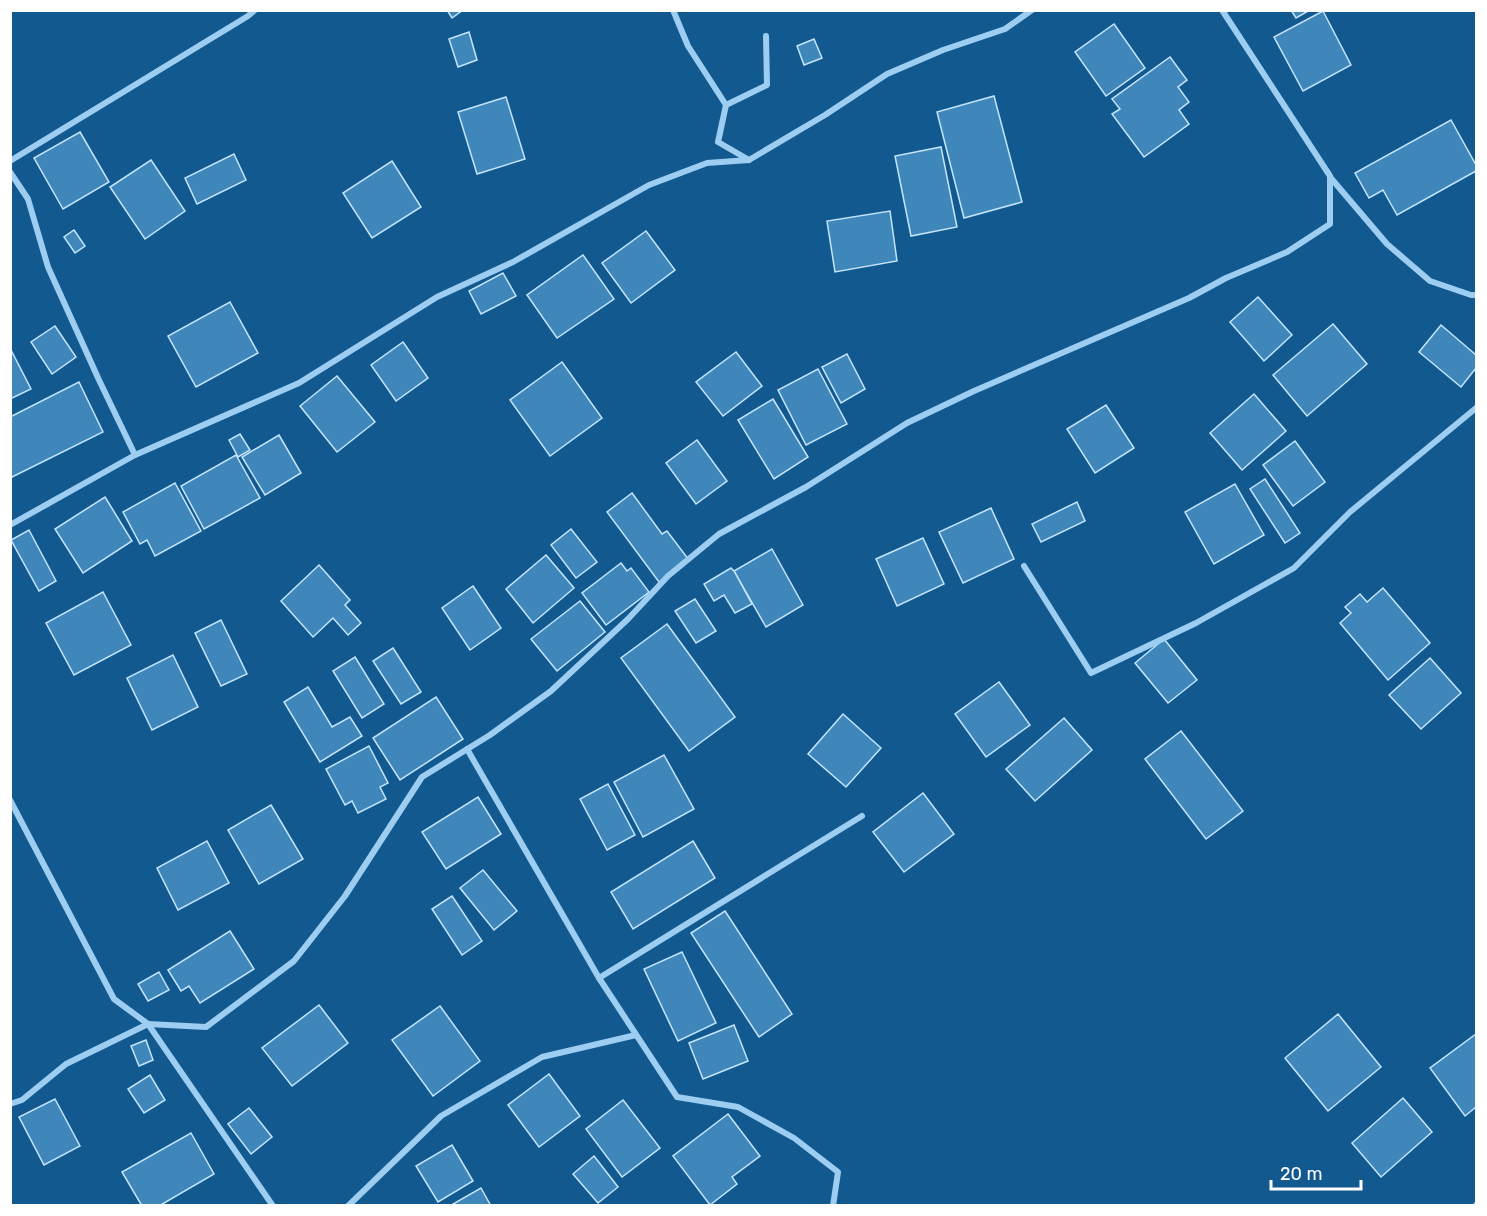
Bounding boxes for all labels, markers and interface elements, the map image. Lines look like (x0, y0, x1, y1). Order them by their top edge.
scale bar (1271, 1153, 1361, 1191)
text: 20 m (1280, 1163, 1322, 1185)

